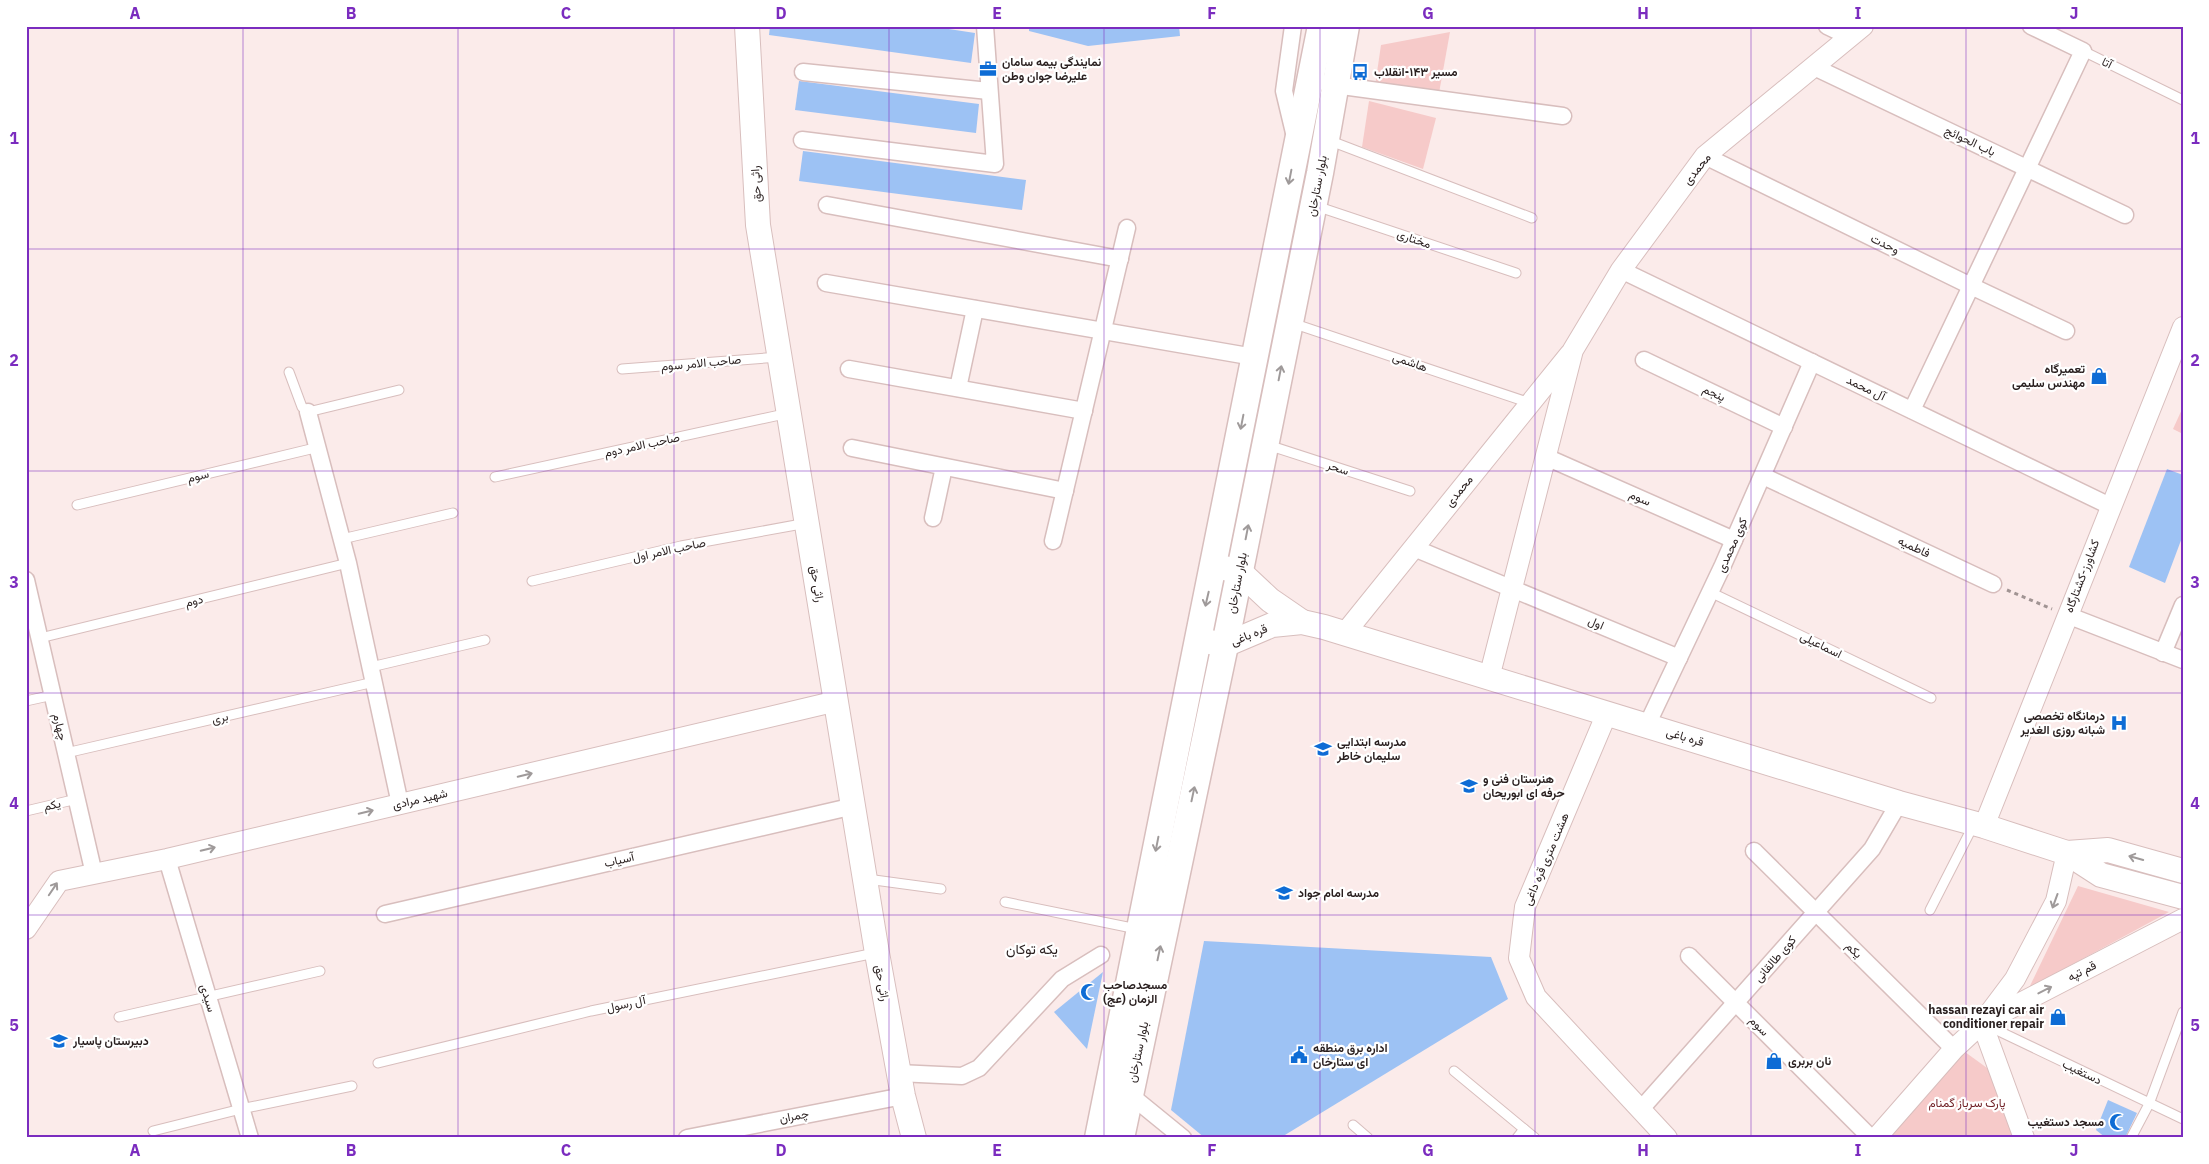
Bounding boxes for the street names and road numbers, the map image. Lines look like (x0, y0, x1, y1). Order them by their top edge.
street label: آتا (2099, 54, 2116, 72)
street label: باب الحوائج (1942, 122, 1998, 161)
street label: محمدی (1679, 150, 1715, 188)
street label: بلوار ستارخان (1303, 154, 1331, 218)
street label: راثی حق (747, 165, 765, 203)
street label: مختاری (1395, 226, 1433, 252)
street label: وحدت (1868, 230, 1902, 258)
street label: هاشمی (1390, 349, 1430, 375)
street label: صاحب الامر سوم (660, 352, 742, 374)
street label: آل محمد (1844, 372, 1889, 405)
street label: پنجم (1700, 381, 1728, 405)
street label: صاحب الامر دوم (603, 429, 681, 461)
street label: سحر (1324, 457, 1351, 479)
street label: سوم (185, 466, 211, 486)
street label: محمدی (1441, 472, 1477, 510)
street label: سوم (1627, 486, 1653, 510)
street label: کوی محمدی (1713, 515, 1751, 575)
street label: فاطمیه (1896, 533, 1933, 561)
street label: صاحب الامر اول (631, 534, 707, 566)
street label: کشاورز-کشتارگاه (2061, 537, 2103, 615)
street label: بلوار ستارخان (1223, 551, 1251, 615)
street label: راثی حق (806, 565, 828, 603)
street label: دوم (183, 591, 205, 611)
street label: اول (1586, 613, 1606, 633)
street label: قره باغی (1228, 620, 1270, 650)
street label: اسماعیلی (1798, 628, 1844, 662)
street label: بری (210, 708, 230, 728)
street label: چهارم (49, 712, 71, 742)
street label: قره باغی (1664, 724, 1706, 750)
street label: شهید مرادی (391, 785, 449, 813)
street label: یکم (42, 795, 63, 815)
street label: هشت متری قره داغی (1519, 810, 1573, 908)
street label: آسیاب (602, 849, 636, 870)
street label: کوی طالقانی (1750, 932, 1800, 986)
street label: یکم (1842, 938, 1866, 962)
street label: قم تپه (2065, 957, 2099, 985)
street label: راثی حق (871, 964, 893, 1002)
street label: سیدی (196, 982, 220, 1014)
street label: آل رسول (605, 992, 648, 1016)
street label: سوم (1746, 1013, 1772, 1039)
street label: بلوار ستارخان (1124, 1020, 1152, 1084)
street label: دستغیب (2060, 1056, 2105, 1088)
street label: چمران (778, 1105, 810, 1127)

